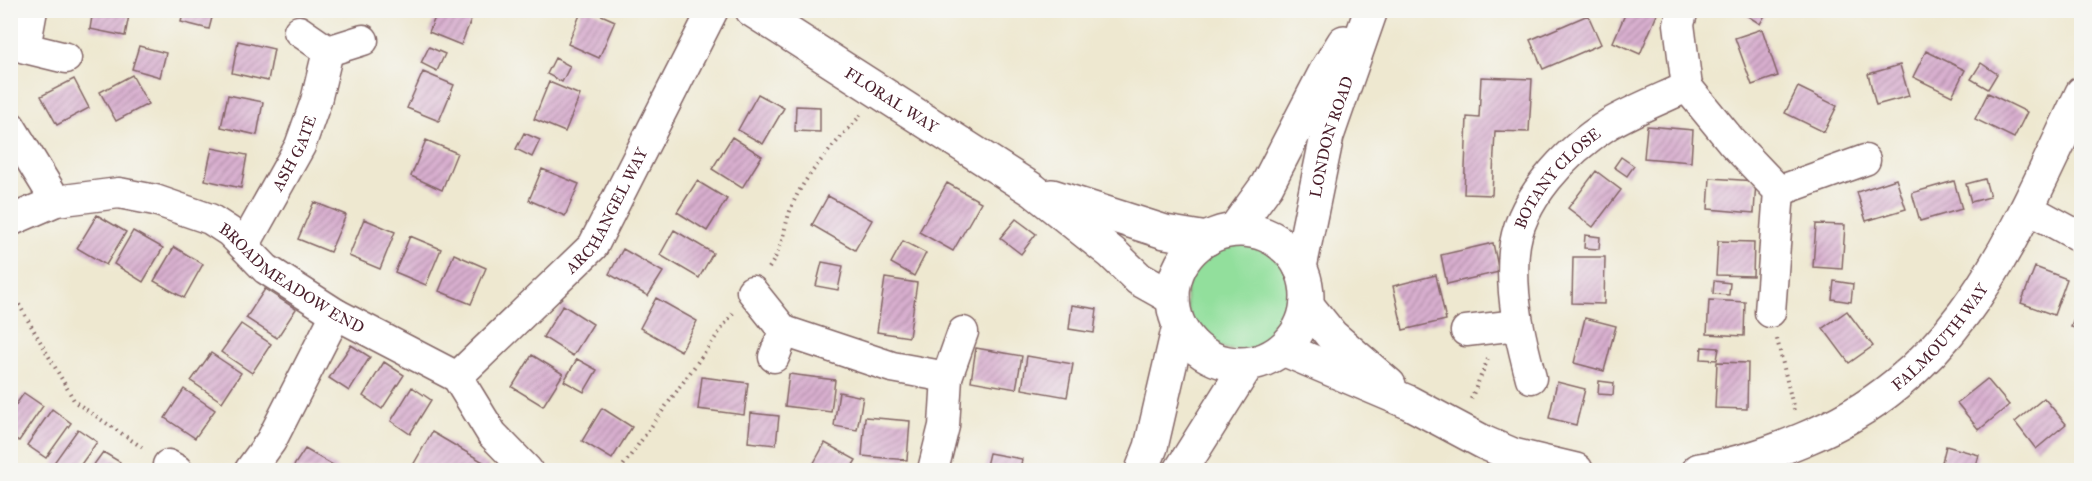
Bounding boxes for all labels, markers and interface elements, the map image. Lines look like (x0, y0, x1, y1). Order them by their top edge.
street label: FLORAL WAY (842, 63, 943, 137)
street label: LONDON ROAD (1305, 73, 1357, 199)
street label: ASH GATE (267, 112, 320, 195)
street label: BOTANY CLOSE (1510, 123, 1604, 231)
street label: ARCHANGEL WAY (561, 144, 651, 278)
street label: BROADMEADOW END (216, 218, 368, 337)
street label: FALMOUTH WAY (1888, 279, 1992, 394)

